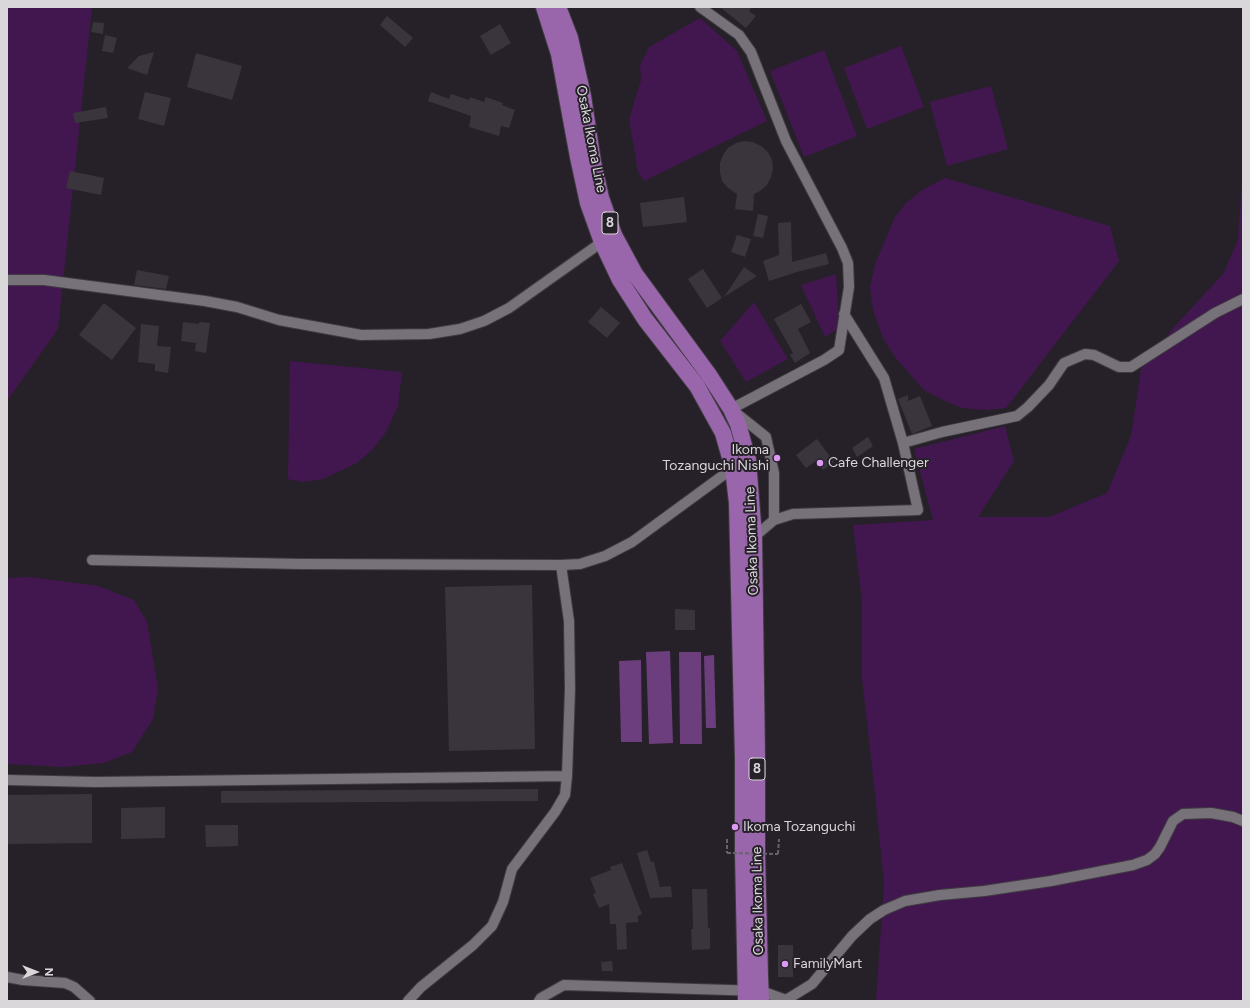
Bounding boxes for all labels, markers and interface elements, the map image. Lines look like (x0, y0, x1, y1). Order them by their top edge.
street label: Osaka Ikoma Line (572, 84, 610, 194)
road number: 8 (602, 212, 618, 234)
place label: Ikoma Tozanguchi Nishi (662, 442, 769, 474)
marker: Ikoma Tozanguchi Nishi (772, 453, 782, 463)
place label: Cafe Challenger (828, 455, 929, 471)
marker: Cafe Challenger (815, 458, 825, 468)
street label: Osaka Ikoma Line (742, 486, 762, 596)
road number: 8 (749, 758, 765, 780)
place label: Ikoma Tozanguchi (743, 819, 856, 835)
marker: Ikoma Tozanguchi (730, 822, 740, 832)
street label: Osaka Ikoma Line (749, 846, 767, 956)
north arrow (16, 952, 56, 992)
place label: FamilyMart (793, 956, 862, 972)
marker: FamilyMart (780, 959, 790, 969)
text: N (42, 968, 55, 976)

